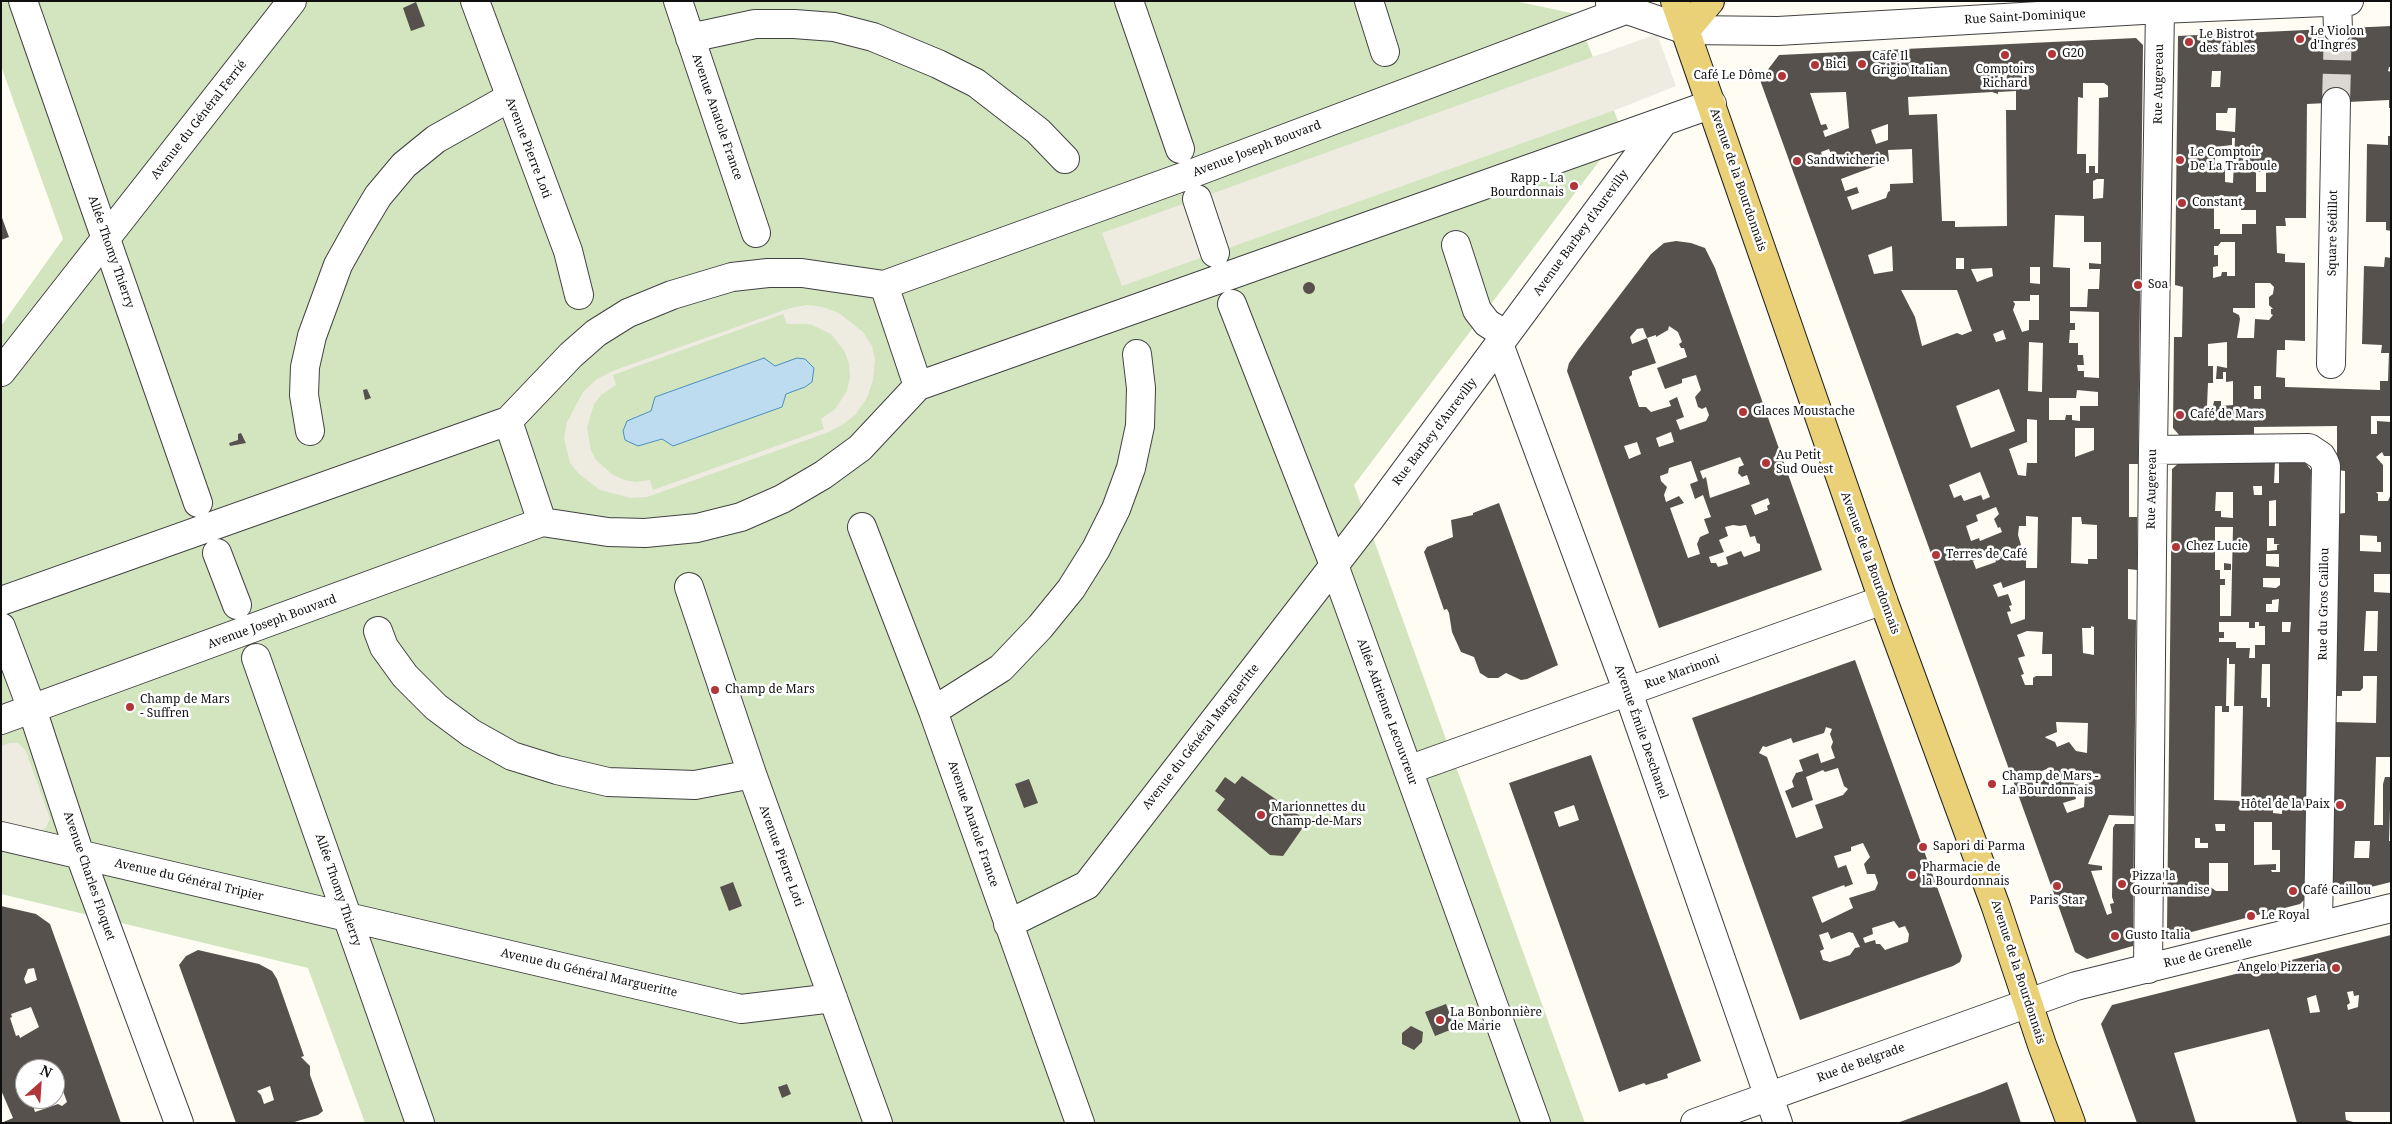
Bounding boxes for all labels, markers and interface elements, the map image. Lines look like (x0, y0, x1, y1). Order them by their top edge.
street label: Rue Saint-Dominique (1964, 7, 2086, 27)
place label: Le Violon d'Ingres (2310, 25, 2364, 53)
place label: Le Bistrot des fables (2199, 28, 2255, 56)
marker: Le Violon d'Ingres (2294, 33, 2306, 45)
marker: Le Bistrot des fables (2183, 36, 2195, 48)
street label: Rue Augereau (2151, 44, 2167, 124)
place label: G20 (2062, 47, 2084, 61)
marker: G20 (2046, 48, 2058, 60)
marker: Comptoirs Richard (1999, 49, 2011, 61)
place label: Cafe Il Grigio Italian (1872, 50, 1948, 78)
street label: Avenue Anatole France (689, 52, 745, 182)
street label: Avenue du Général Ferrié (148, 58, 250, 182)
place label: Bici (1825, 58, 1846, 72)
marker: Cafe Il Grigio Italian (1856, 58, 1868, 70)
marker: Bici (1809, 59, 1821, 71)
place label: Comptoirs Richard (1975, 63, 2035, 91)
place label: Café Le Dôme (1693, 69, 1772, 83)
marker: Café Le Dôme (1776, 70, 1788, 82)
street label: Avenue Pierre Loti (502, 96, 554, 200)
street label: Avenue de la Bourdonnais (1707, 107, 1769, 253)
street label: Avenue Joseph Bouvard (1191, 118, 1323, 180)
place label: Le Comptoir De La Traboule (2190, 146, 2277, 174)
place label: Sandwicherie (1807, 154, 1885, 168)
marker: Le Comptoir De La Traboule (2174, 154, 2186, 166)
marker: Sandwicherie (1791, 155, 1803, 167)
street label: Avenue Barbey d'Aurevilly (1531, 167, 1631, 299)
place label: Rapp - La Bourdonnais (1490, 172, 1564, 200)
marker: Rapp - La Bourdonnais (1568, 180, 1580, 192)
street label: Square Sédillot (2325, 190, 2341, 276)
street label: Allée Thomy Thierry (85, 194, 137, 310)
place label: Constant (2192, 196, 2242, 210)
marker: Constant (2176, 197, 2188, 209)
place label: Soa (2148, 278, 2168, 292)
marker: Soa (2132, 279, 2144, 291)
street label: Rue Barbey d'Aurevilly (1390, 375, 1480, 489)
place label: Glaces Moustache (1753, 405, 1855, 419)
marker: Glaces Moustache (1737, 406, 1749, 418)
place label: Café de Mars (2190, 408, 2264, 422)
marker: Café de Mars (2174, 409, 2186, 421)
place label: Au Petit Sud Ouest (1776, 449, 1833, 477)
street label: Rue Augereau (2144, 449, 2160, 529)
marker: Au Petit Sud Ouest (1760, 457, 1772, 469)
street label: Avenue de la Bourdonnais (1838, 490, 1902, 636)
place label: Chez Lucie (2186, 540, 2248, 554)
marker: Chez Lucie (2170, 541, 2182, 553)
place label: Terres de Café (1946, 548, 2027, 562)
street label: Rue du Gros Caillou (2316, 548, 2332, 660)
marker: Terres de Café (1930, 549, 1942, 561)
street label: Avenue Joseph Bouvard (206, 592, 338, 652)
street label: Allée Adrienne Lecouvreur (1354, 637, 1420, 787)
street label: Rue Marinoni (1643, 652, 1721, 692)
street label: Avenue du Général Margueritte (1140, 661, 1262, 813)
street label: Avenue Émile Deschanel (1611, 663, 1671, 801)
place label: Champ de Mars (725, 683, 815, 697)
marker: Champ de Mars (709, 684, 721, 696)
place label: Champ de Mars - Suffren (140, 693, 230, 721)
marker: Champ de Mars - Suffren (124, 701, 136, 713)
street label: Avenue Anatole France (945, 759, 1001, 889)
place label: Champ de Mars - La Bourdonnais (2002, 770, 2098, 798)
marker: Champ de Mars - La Bourdonnais (1986, 778, 1998, 790)
place label: Hôtel de la Paix (2241, 798, 2330, 812)
marker: Hôtel de la Paix (2334, 799, 2346, 811)
place label: Marionnettes du Champ-de-Mars (1271, 801, 1366, 829)
street label: Avenue Pierre Loti (756, 803, 806, 909)
marker: Marionnettes du Champ-de-Mars (1255, 809, 1267, 821)
street label: Avenue Charles Floquet (60, 810, 118, 942)
street label: Allée Thomy Thierry (312, 832, 364, 948)
place label: Sapori di Parma (1933, 840, 2025, 854)
marker: Sapori di Parma (1917, 841, 1929, 853)
street label: Avenue du Général Tripier (113, 856, 265, 904)
place label: Pharmacie de la Bourdonnais (1922, 861, 2009, 889)
marker: Pharmacie de la Bourdonnais (1906, 869, 1918, 881)
place label: Pizza la Gourmandise (2132, 870, 2210, 898)
marker: Pizza la Gourmandise (2116, 878, 2128, 890)
marker: Paris Star (2051, 880, 2063, 892)
place label: Café Caillou (2303, 884, 2371, 898)
marker: Café Caillou (2287, 885, 2299, 897)
place label: Paris Star (2029, 894, 2085, 908)
street label: Avenue de la Bourdonnais (1988, 898, 2048, 1046)
place label: Le Royal (2261, 909, 2310, 923)
marker: Le Royal (2245, 910, 2257, 922)
place label: Gusto Italia (2125, 929, 2191, 943)
marker: Gusto Italia (2109, 930, 2121, 942)
street label: Rue de Grenelle (2162, 935, 2254, 971)
street label: Avenue du Général Margueritte (499, 946, 679, 1000)
place label: Angelo Pizzeria (2237, 961, 2326, 975)
marker: Angelo Pizzeria (2330, 962, 2342, 974)
place label: La Bonbonnière de Marie (1450, 1006, 1542, 1034)
marker: La Bonbonnière de Marie (1434, 1014, 1446, 1026)
street label: Rue de Belgrade (1815, 1040, 1907, 1086)
north arrow (15, 1059, 65, 1109)
text: N (37, 1060, 55, 1082)

